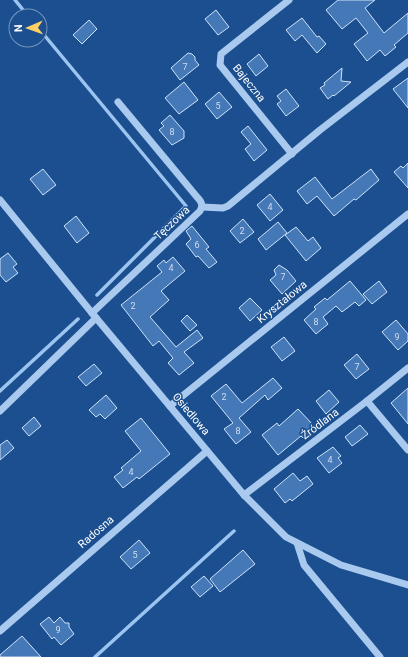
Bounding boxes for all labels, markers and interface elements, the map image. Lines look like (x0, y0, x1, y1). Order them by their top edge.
north arrow (8, 8, 48, 48)
text: N (12, 24, 25, 32)
house number: 7 (182, 62, 188, 72)
street label: Bajeczna (230, 62, 268, 104)
house number: 5 (215, 101, 221, 111)
house number: 8 (169, 127, 175, 137)
house number: 4 (267, 202, 273, 212)
street label: Tęczowa (152, 203, 192, 243)
house number: 2 (239, 226, 245, 236)
house number: 6 (194, 240, 200, 250)
house number: 4 (168, 263, 174, 273)
house number: 7 (280, 272, 286, 282)
street label: Kryształowa (255, 278, 309, 326)
house number: 2 (130, 301, 136, 311)
house number: 8 (313, 317, 319, 327)
house number: 9 (394, 332, 400, 342)
house number: 7 (354, 362, 360, 372)
street label: Osiedlowa (170, 390, 212, 438)
house number: 2 (221, 392, 227, 402)
street label: Źródlana (299, 406, 341, 442)
house number: 8 (235, 426, 241, 436)
house number: 4 (327, 455, 333, 465)
house number: 4 (128, 467, 134, 477)
street label: Radosna (76, 513, 116, 551)
house number: 5 (132, 550, 138, 560)
house number: 9 (55, 625, 61, 635)

